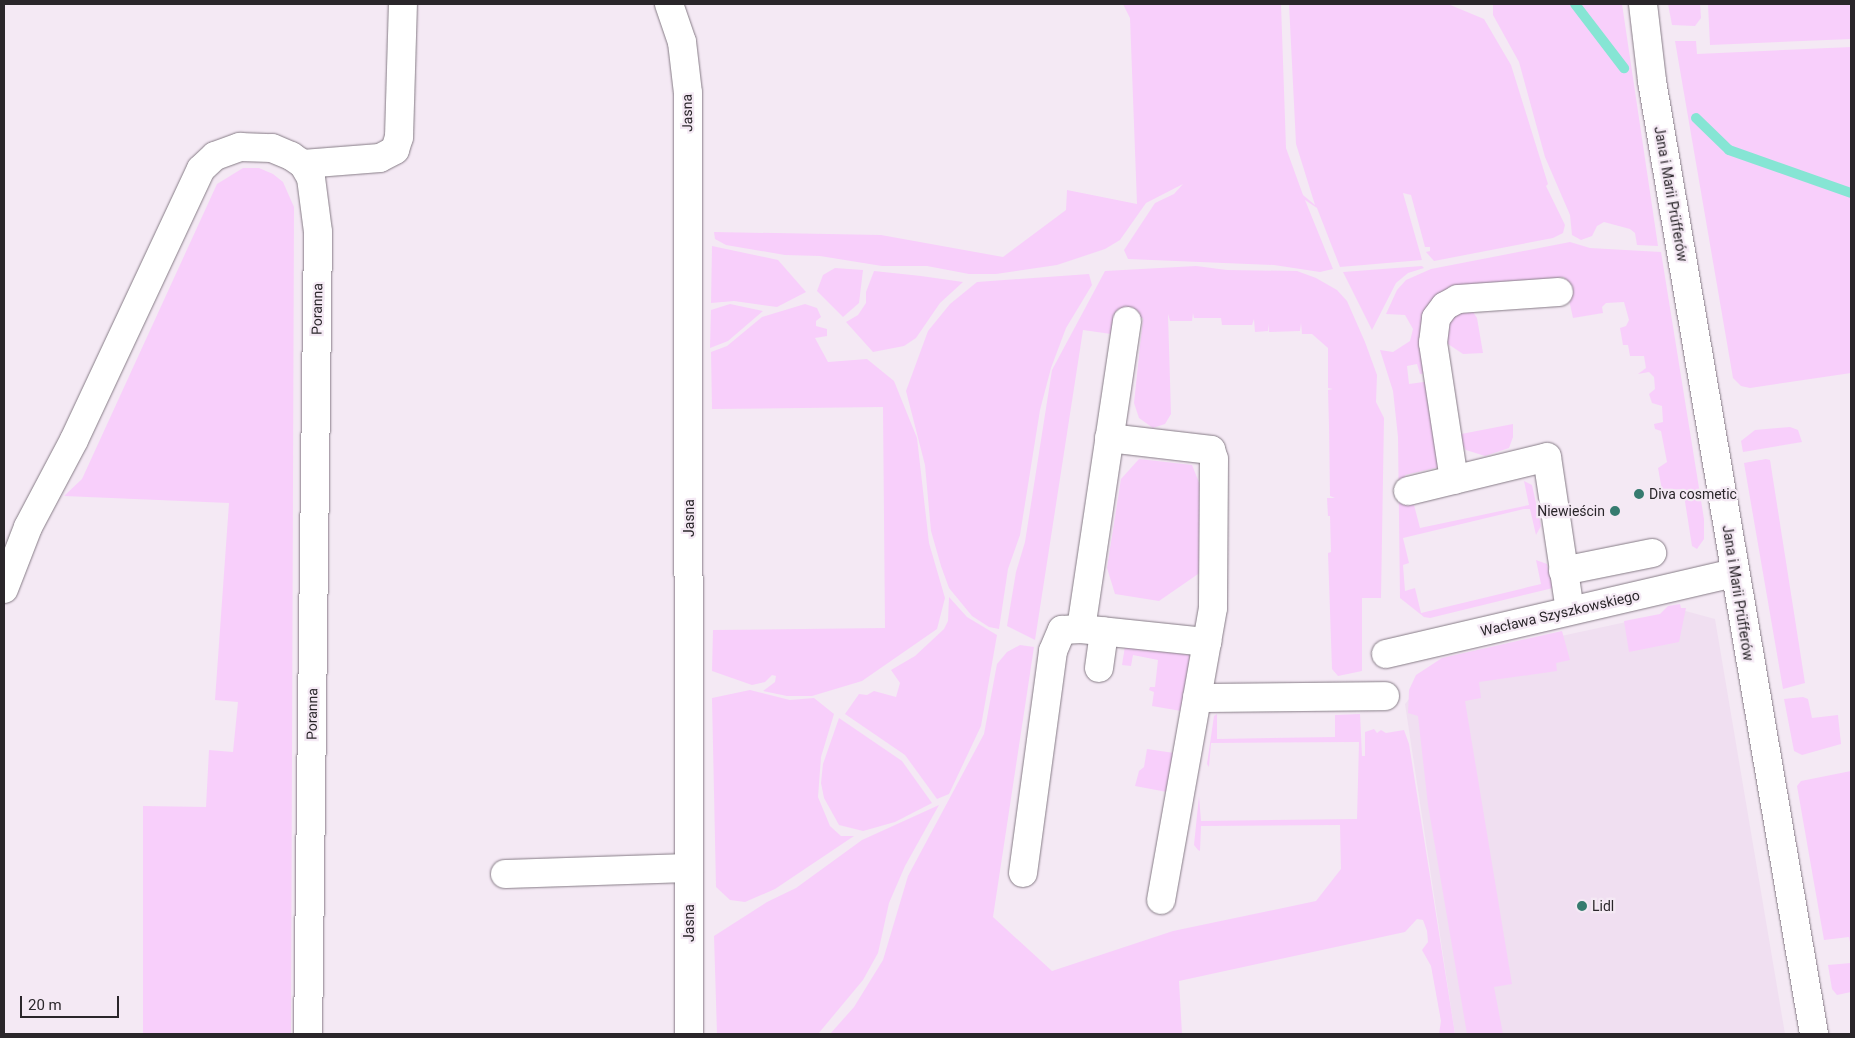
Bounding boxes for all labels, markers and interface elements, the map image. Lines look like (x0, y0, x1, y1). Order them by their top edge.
street label: Jasna (678, 94, 696, 132)
street label: Jana i Marii Prüfferów (1651, 125, 1691, 263)
street label: Poranna (308, 283, 326, 335)
place label: Diva cosmetic (1649, 486, 1737, 502)
marker: Diva cosmetic (1633, 488, 1645, 500)
street label: Jasna (681, 499, 697, 537)
place label: Niewieścin (1537, 503, 1605, 519)
marker: Niewieścin (1609, 505, 1621, 517)
street label: Jana i Marii Prüfferów (1719, 524, 1757, 662)
street label: Wacława Szyszkowskiego (1479, 587, 1641, 639)
street label: Poranna (303, 688, 321, 740)
place label: Lidl (1592, 898, 1614, 914)
marker: Lidl (1576, 900, 1588, 912)
street label: Jasna (681, 904, 697, 942)
scale bar (22, 986, 121, 1018)
text: 20 m (28, 996, 62, 1014)

